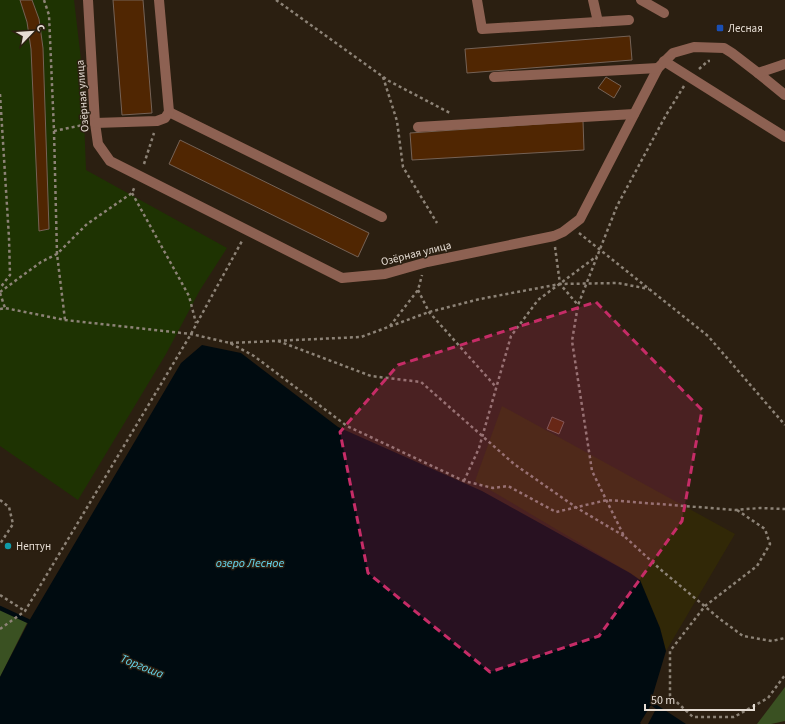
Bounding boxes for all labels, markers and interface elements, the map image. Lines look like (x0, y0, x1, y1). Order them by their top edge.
north arrow (12, 12, 52, 52)
place label: Лесная (728, 21, 763, 36)
text: С (32, 22, 49, 35)
marker: Лесная (715, 23, 725, 33)
street label: Озёрная улица (73, 59, 92, 132)
street label: Озёрная улица (379, 237, 453, 269)
place label: Нептун (16, 539, 51, 554)
marker: Нептун (3, 541, 13, 551)
water label: озеро Лесное (216, 555, 285, 572)
water label: Торгоша (118, 650, 167, 683)
scale bar (645, 686, 754, 712)
text: 50 m (651, 692, 675, 709)

